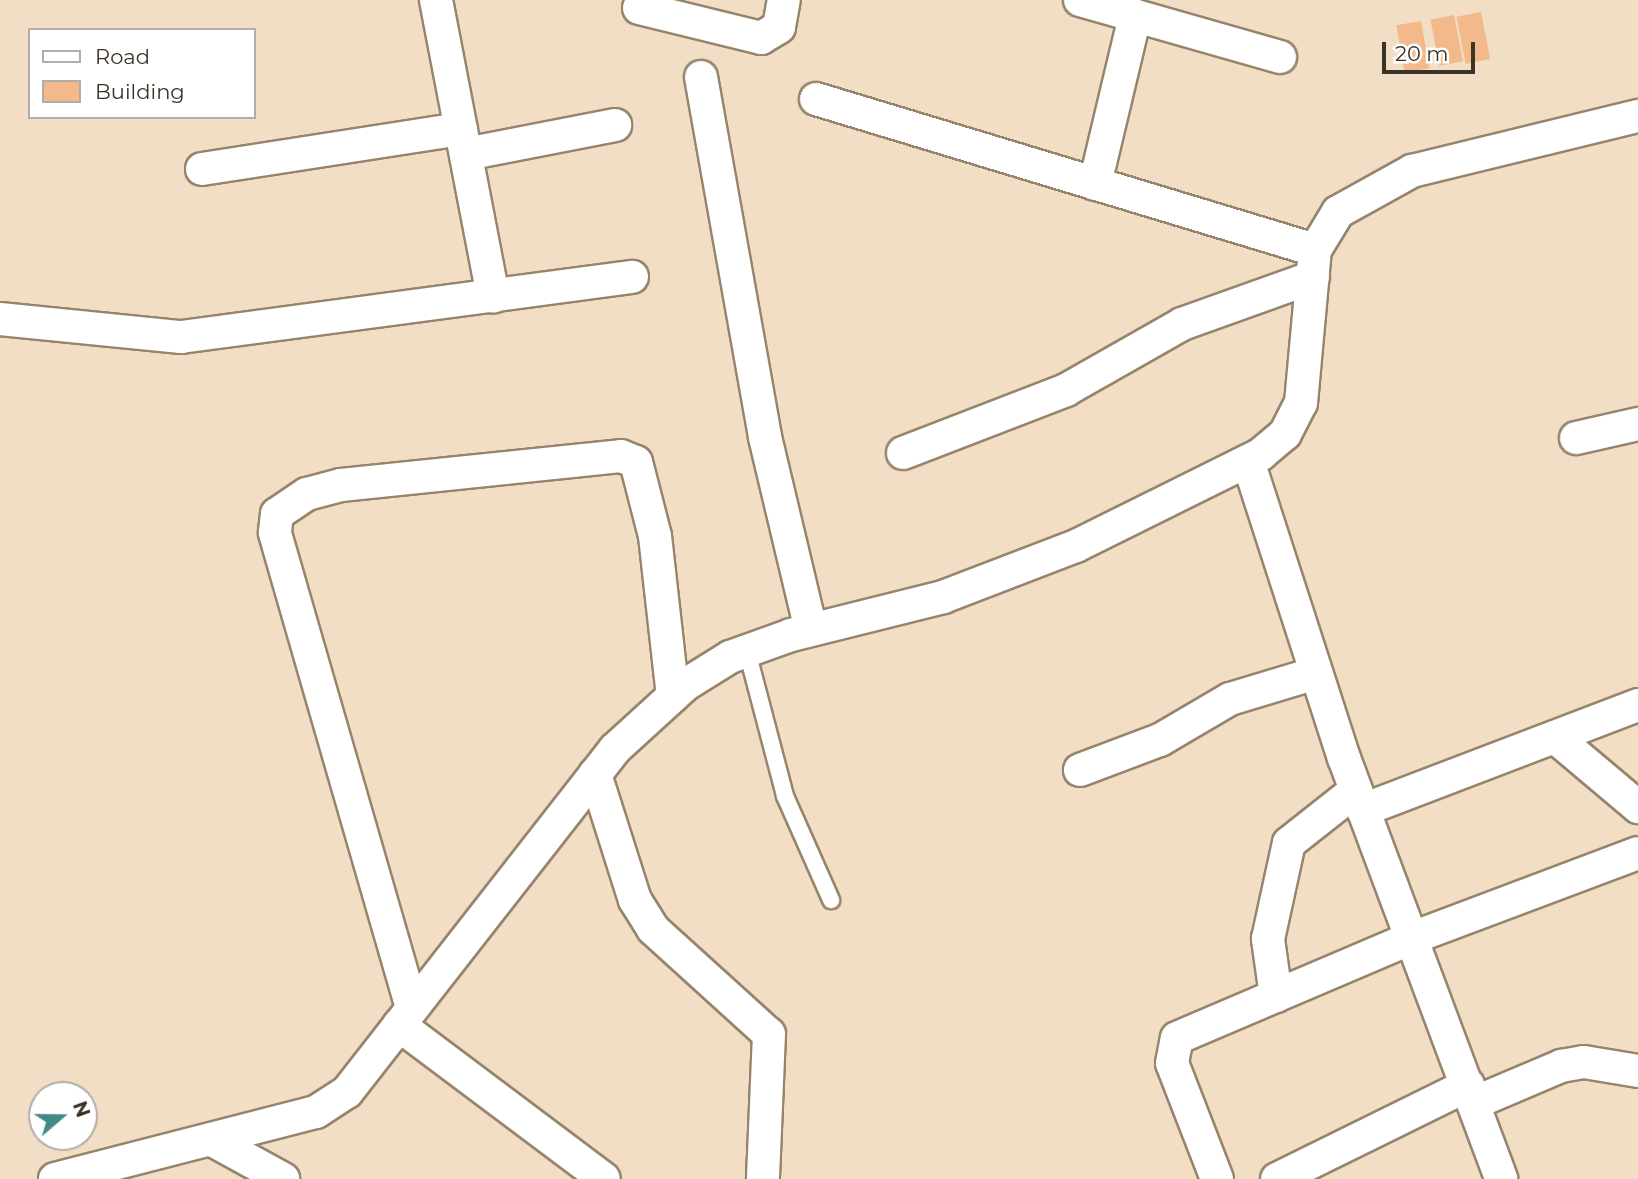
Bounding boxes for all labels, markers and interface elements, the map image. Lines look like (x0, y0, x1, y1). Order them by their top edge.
legend (28, 28, 256, 119)
scale bar (1386, 28, 1479, 72)
text: 20 m (1395, 41, 1449, 66)
text: Road (95, 44, 150, 69)
text: Building (95, 79, 185, 104)
north arrow (28, 1081, 98, 1151)
text: N (68, 1098, 95, 1120)

